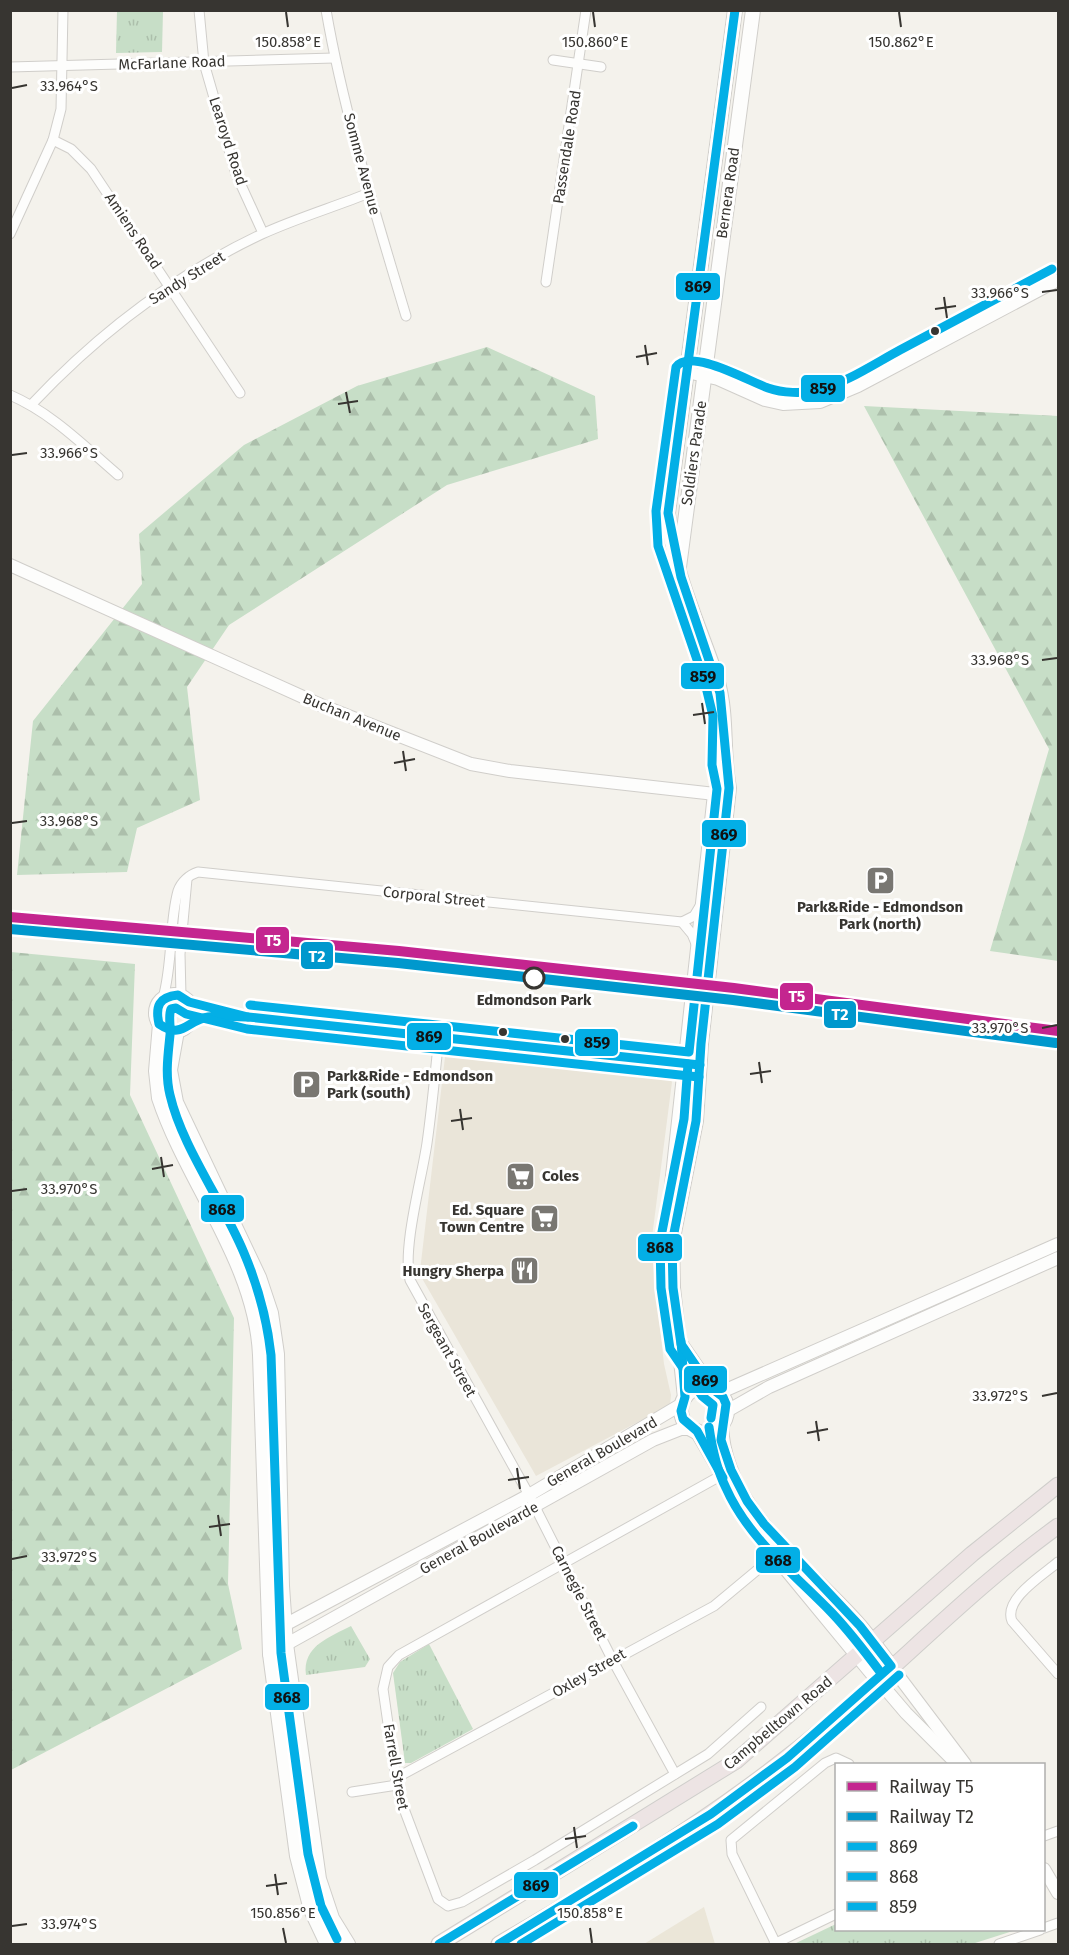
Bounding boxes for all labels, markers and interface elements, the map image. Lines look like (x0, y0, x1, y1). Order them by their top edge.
text: 150.858°E (255, 33, 321, 51)
text: 150.860°E (562, 33, 628, 51)
text: 150.862°E (868, 33, 934, 51)
street label: McFarlane Road (118, 52, 226, 74)
text: 33.964°S (40, 77, 98, 95)
street label: Passendale Road (549, 89, 585, 205)
street label: Learoyd Road (205, 94, 251, 188)
street label: Somme Avenue (340, 111, 384, 217)
street label: Bernera Road (713, 146, 743, 240)
street label: Amiens Road (101, 189, 165, 273)
street label: Sandy Street (146, 247, 229, 308)
line badge: 869 (675, 272, 721, 301)
text: 869 (684, 277, 712, 296)
text: 33.966°S (971, 284, 1029, 302)
unlabelled marker (929, 325, 941, 337)
line badge: 859 (800, 374, 846, 403)
text: 859 (810, 379, 836, 398)
street label: Soldiers Parade (678, 399, 710, 507)
text: 33.966°S (40, 444, 98, 462)
text: 33.968°S (971, 651, 1029, 669)
line badge: 859 (680, 662, 725, 690)
text: 859 (690, 667, 716, 686)
street label: Buchan Avenue (300, 689, 404, 745)
text: 33.968°S (40, 812, 98, 830)
line badge: 869 (701, 819, 747, 848)
text: 869 (710, 825, 738, 844)
parking icon: Park&Ride - Edmondson Park (north) (864, 864, 896, 896)
street label: Corporal Street (382, 883, 487, 911)
place label: Park&Ride - Edmondson Park (north) (797, 898, 963, 933)
line badge: T5 (255, 926, 290, 954)
text: T5 (265, 931, 282, 950)
line badge: T2 (300, 941, 334, 970)
text: T2 (309, 947, 325, 966)
marker: Edmondson Park (523, 967, 545, 989)
line badge: T5 (779, 982, 814, 1011)
text: T5 (789, 987, 806, 1006)
place label: Edmondson Park (477, 991, 592, 1009)
line badge: T2 (823, 1000, 857, 1029)
text: T2 (832, 1005, 848, 1024)
text: 33.970°S (972, 1019, 1028, 1037)
line badge: 869 (406, 1022, 452, 1051)
unlabelled marker (497, 1026, 509, 1038)
text: 869 (415, 1027, 443, 1046)
line badge: 859 (574, 1028, 619, 1057)
unlabelled marker (559, 1033, 571, 1045)
text: 859 (584, 1033, 610, 1052)
place label: Park&Ride - Edmondson Park (south) (327, 1067, 493, 1102)
parking icon: Park&Ride - Edmondson Park (south) (290, 1069, 322, 1101)
supermarket icon: Coles (505, 1160, 537, 1192)
place label: Coles (542, 1167, 579, 1185)
text: 33.970°S (41, 1180, 97, 1198)
line badge: 868 (200, 1194, 245, 1223)
text: 868 (208, 1200, 236, 1219)
place label: Ed. Square Town Centre (440, 1201, 524, 1236)
supermarket icon: Ed. Square Town Centre (529, 1203, 561, 1235)
line badge: 868 (637, 1233, 683, 1262)
text: 868 (646, 1238, 674, 1257)
restaurant icon: Hungry Sherpa (509, 1255, 541, 1287)
place label: Hungry Sherpa (403, 1262, 504, 1280)
street label: Sergeant Street (414, 1300, 480, 1401)
line badge: 869 (683, 1365, 728, 1394)
text: 869 (691, 1371, 719, 1390)
text: 33.972°S (972, 1387, 1028, 1405)
street label: General Boulevard (543, 1413, 661, 1491)
street label: General Boulevarde (416, 1498, 542, 1578)
street label: Carnegie Street (547, 1543, 611, 1644)
line badge: 868 (755, 1546, 801, 1574)
text: 33.972°S (41, 1548, 97, 1566)
text: 868 (764, 1551, 792, 1570)
street label: Oxley Street (549, 1644, 630, 1701)
street label: Campbelltown Road (720, 1672, 836, 1774)
line badge: 868 (264, 1683, 310, 1711)
text: 868 (273, 1688, 301, 1707)
street label: Farrell Street (380, 1722, 413, 1812)
legend (835, 1763, 1045, 1931)
text: Railway T5 (889, 1776, 974, 1798)
text: Railway T2 (889, 1806, 974, 1828)
text: 869 (889, 1836, 918, 1858)
text: 868 (889, 1866, 919, 1888)
line badge: 869 (513, 1871, 559, 1899)
text: 869 (522, 1876, 550, 1895)
text: 859 (889, 1896, 917, 1918)
text: 150.856°E (250, 1904, 316, 1922)
text: 150.858°E (557, 1904, 623, 1922)
text: 33.974°S (41, 1915, 97, 1933)

